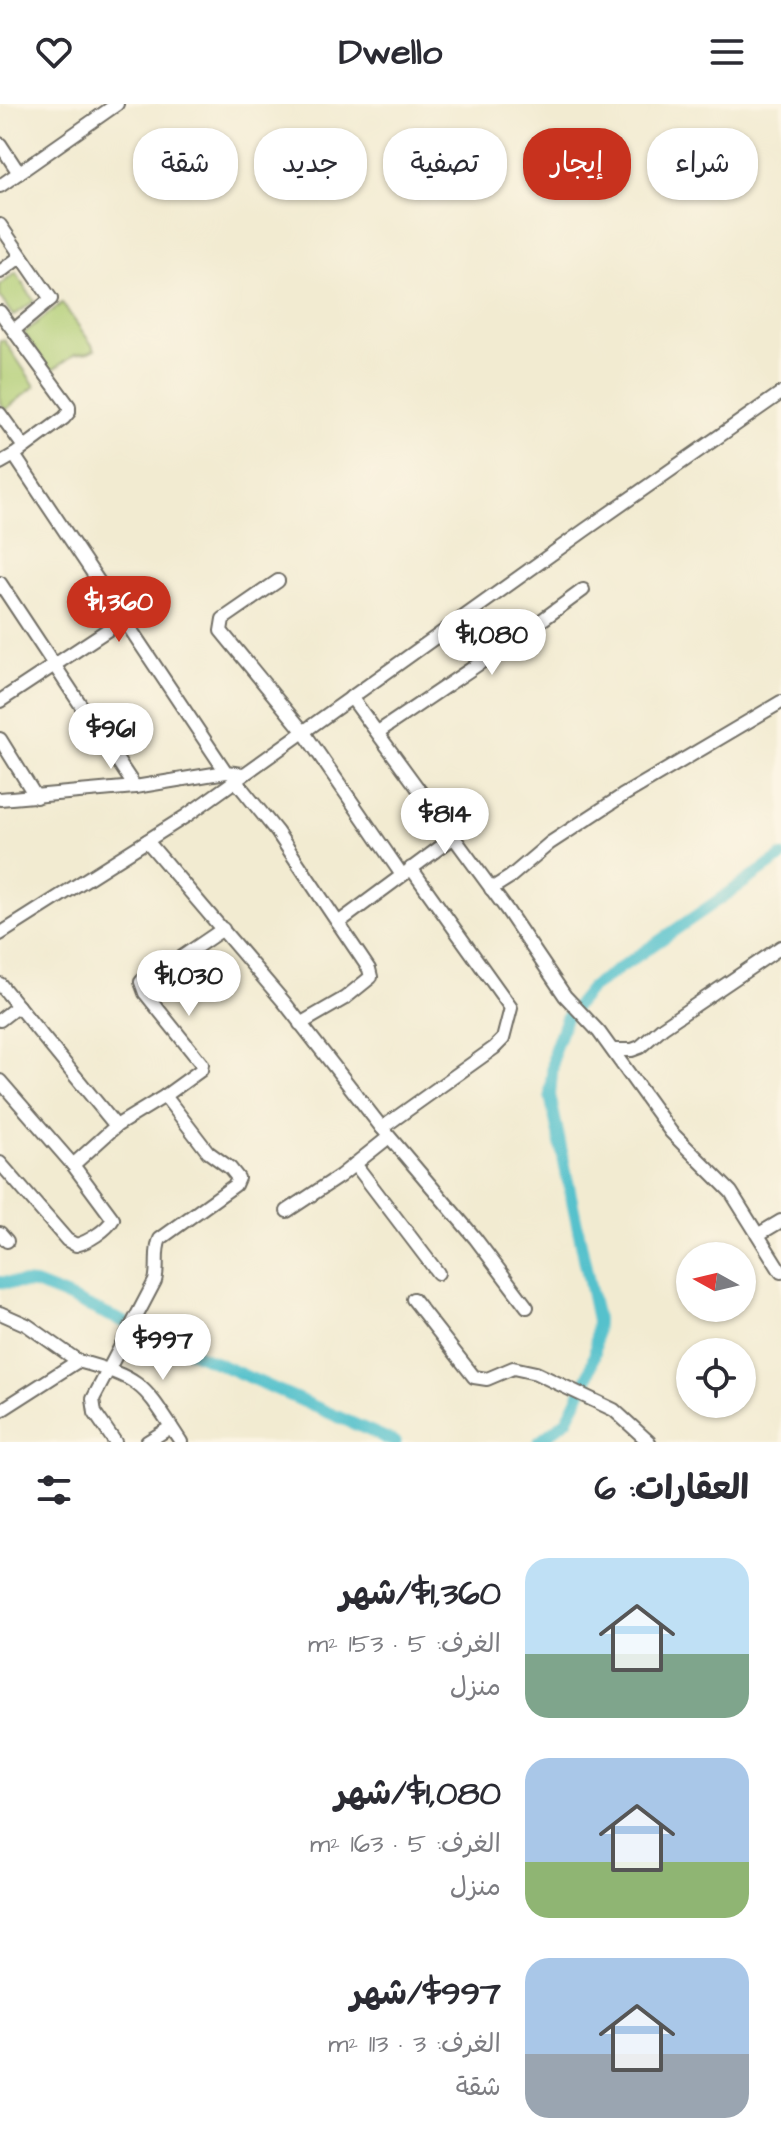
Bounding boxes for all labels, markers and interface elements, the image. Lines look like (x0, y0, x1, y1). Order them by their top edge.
text: Dwello (339, 27, 442, 78)
icon: heart (32, 30, 76, 74)
icon: menu (705, 30, 749, 74)
chip: شقة (133, 128, 238, 200)
chip: جديد (254, 128, 367, 200)
chip: تصفية (383, 128, 507, 200)
chip: إيجار (523, 128, 631, 200)
chip: شراء (647, 128, 758, 200)
pin: $1,360 (54, 576, 184, 644)
text: $1,360 (85, 584, 153, 620)
pin: $1,080 (427, 609, 557, 677)
text: $1,080 (456, 617, 528, 653)
pin: $961 (64, 703, 158, 771)
text: $961 (87, 711, 135, 747)
pin: $814 (398, 788, 492, 856)
text: $814 (419, 796, 471, 832)
pin: $1,030 (124, 950, 254, 1018)
text: $1,030 (155, 958, 223, 994)
north arrow (676, 1242, 756, 1322)
map controls (676, 1242, 756, 1418)
pin: $997 (116, 1314, 210, 1382)
text: $997 (133, 1322, 193, 1358)
button: locate (676, 1338, 756, 1418)
text: العقارات: 6 (594, 1465, 749, 1513)
icon: filters (32, 1468, 76, 1512)
text: $1,360/شهر (340, 1570, 501, 1618)
icon: home (589, 1590, 685, 1686)
text: الغرف: 5 · 153 m² (308, 1626, 501, 1662)
text: منزل (450, 1669, 501, 1705)
text: $1,080/شهر (335, 1770, 501, 1818)
icon: home (589, 1790, 685, 1886)
text: الغرف: 5 · 163 m² (310, 1826, 501, 1862)
text: منزل (450, 1869, 501, 1905)
text: $997/شهر (350, 1970, 501, 2018)
icon: home (589, 1990, 685, 2086)
text: الغرف: 3 · 113 m² (328, 2026, 501, 2062)
text: شقة (456, 2069, 501, 2105)

